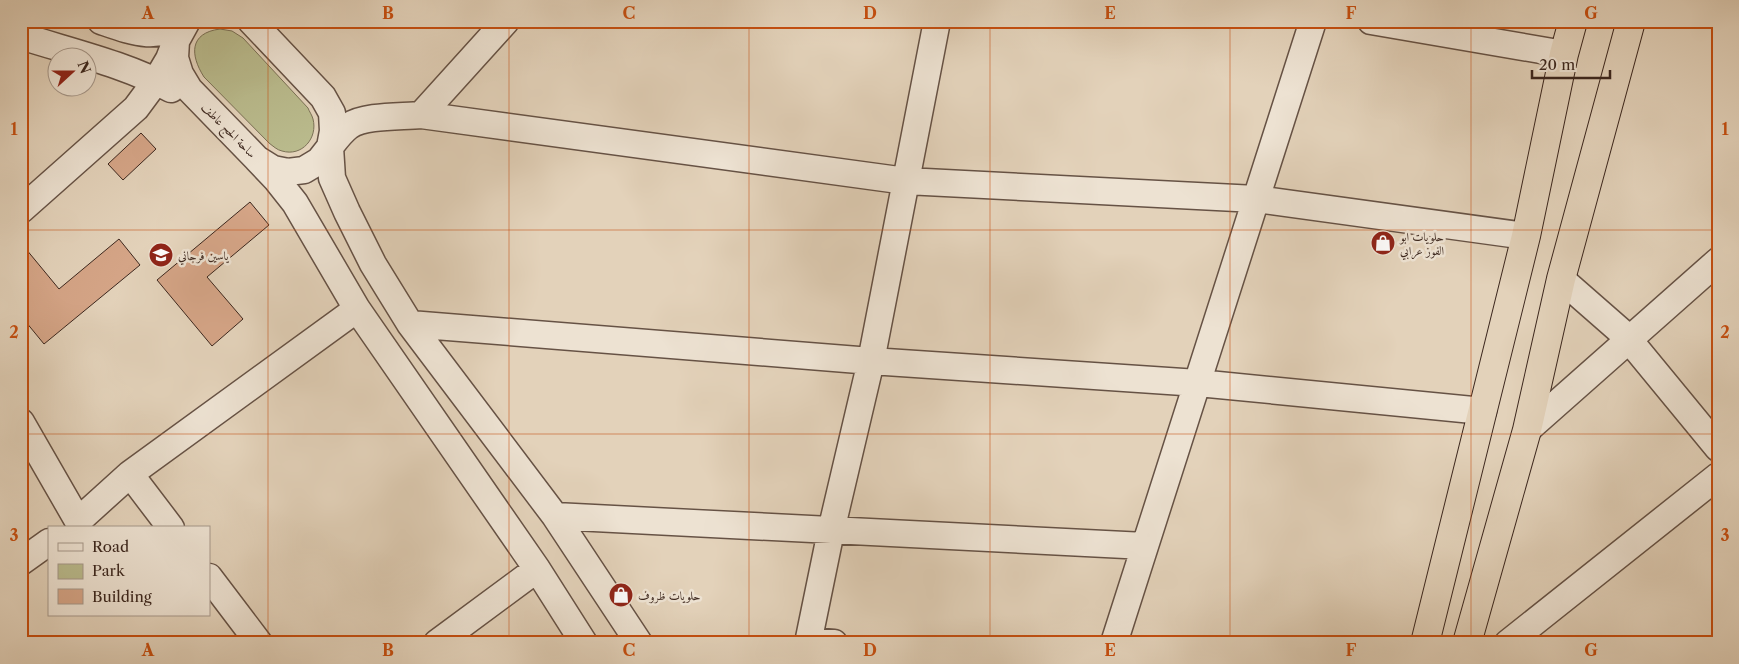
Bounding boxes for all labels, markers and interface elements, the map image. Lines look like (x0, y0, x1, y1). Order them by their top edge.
text: A (141, 3, 155, 23)
text: B (382, 3, 394, 23)
text: C (623, 3, 635, 23)
text: D (863, 3, 877, 23)
text: E (1104, 3, 1116, 23)
text: F (1346, 3, 1357, 23)
text: G (1584, 3, 1598, 23)
north arrow (48, 48, 98, 98)
scale bar (1532, 48, 1609, 80)
text: 20 m (1539, 55, 1575, 74)
text: N (74, 58, 95, 76)
street label: ساحة الحج عاطف (195, 99, 260, 164)
text: 1 (10, 119, 18, 139)
text: 1 (1721, 119, 1729, 139)
place label: حلويات ابو الفوز عرابي (1399, 229, 1445, 261)
shop icon: حلويات ابو الفوز عرابي (1370, 230, 1396, 256)
school or university icon: ياسين فرجاني (148, 242, 174, 268)
place label: ياسين فرجاني (178, 248, 229, 266)
text: 2 (9, 322, 19, 342)
text: 2 (1720, 322, 1730, 342)
text: 3 (9, 525, 19, 545)
text: 3 (1720, 525, 1730, 545)
legend (48, 526, 210, 616)
text: Road (92, 537, 129, 556)
text: Park (92, 561, 126, 580)
shop icon: حلويات ظروف (608, 582, 634, 608)
text: Building (92, 587, 152, 606)
place label: حلويات ظروف (638, 588, 700, 604)
text: A (141, 640, 155, 660)
text: B (382, 640, 394, 660)
text: C (623, 640, 635, 660)
text: D (863, 640, 877, 660)
text: E (1104, 640, 1116, 660)
text: F (1346, 640, 1357, 660)
text: G (1584, 640, 1598, 660)

